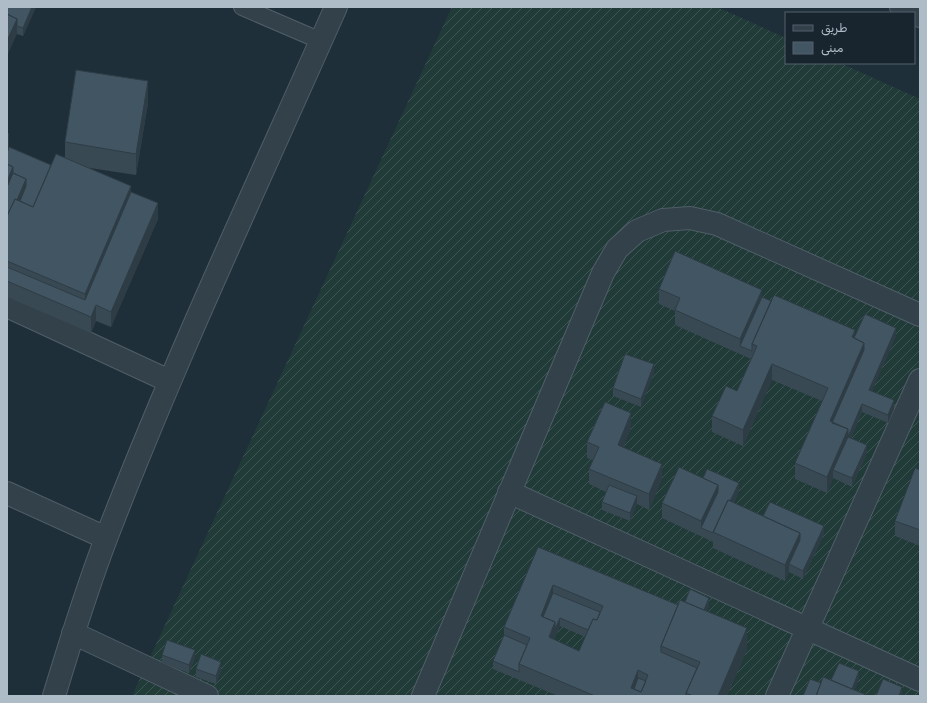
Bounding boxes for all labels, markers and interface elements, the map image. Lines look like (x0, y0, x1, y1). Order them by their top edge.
legend (785, 12, 915, 64)
text: طريق (821, 21, 847, 36)
text: مبنى (821, 41, 844, 56)

